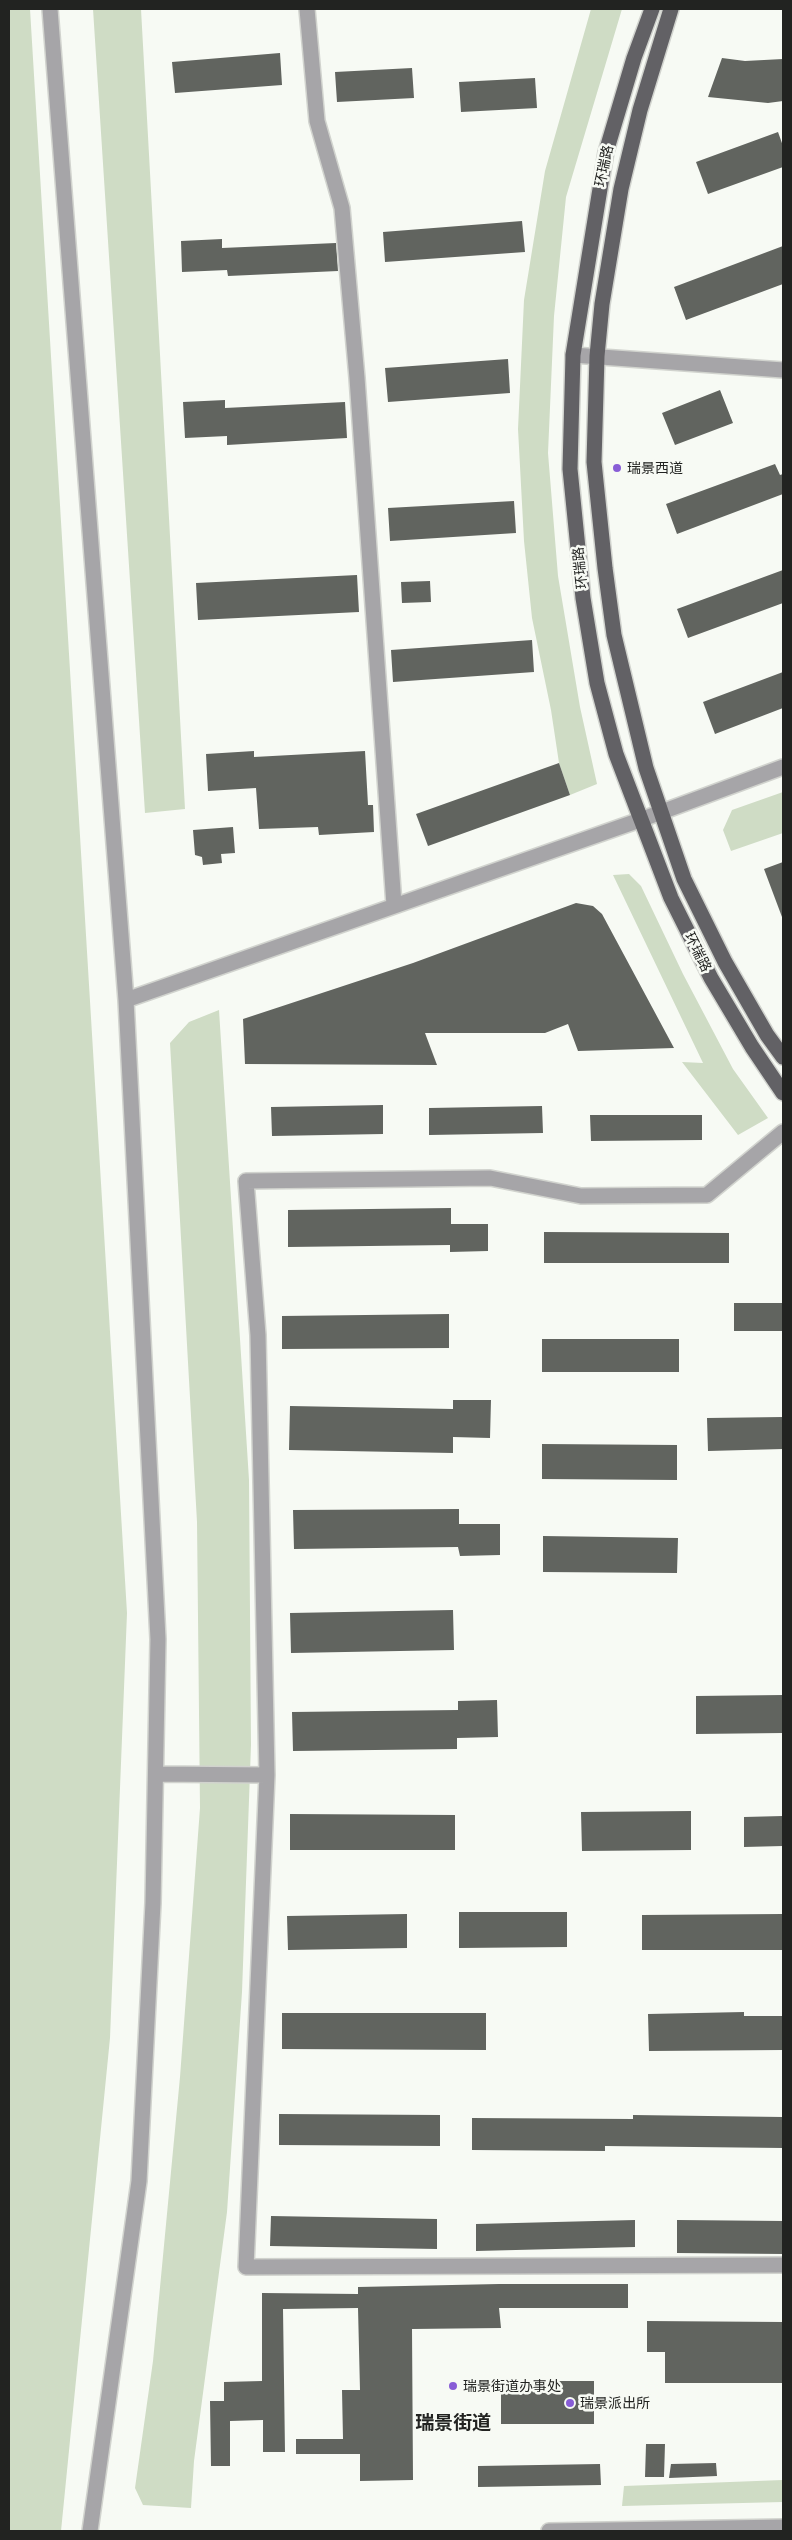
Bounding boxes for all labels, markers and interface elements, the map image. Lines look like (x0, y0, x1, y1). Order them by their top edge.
street label: 环瑞路 (591, 144, 617, 188)
place label: 瑞景西道 (627, 460, 683, 476)
marker: 瑞景西道 (611, 462, 623, 474)
street label: 环瑞路 (569, 546, 591, 590)
street label: 环瑞路 (681, 929, 715, 975)
place label: 瑞景街道办事处 (463, 2378, 561, 2394)
marker: 瑞景街道办事处 (447, 2380, 459, 2392)
place label: 瑞景派出所 (580, 2395, 650, 2411)
marker: 瑞景派出所 (564, 2397, 576, 2409)
district label: 瑞景街道 (415, 2412, 491, 2434)

